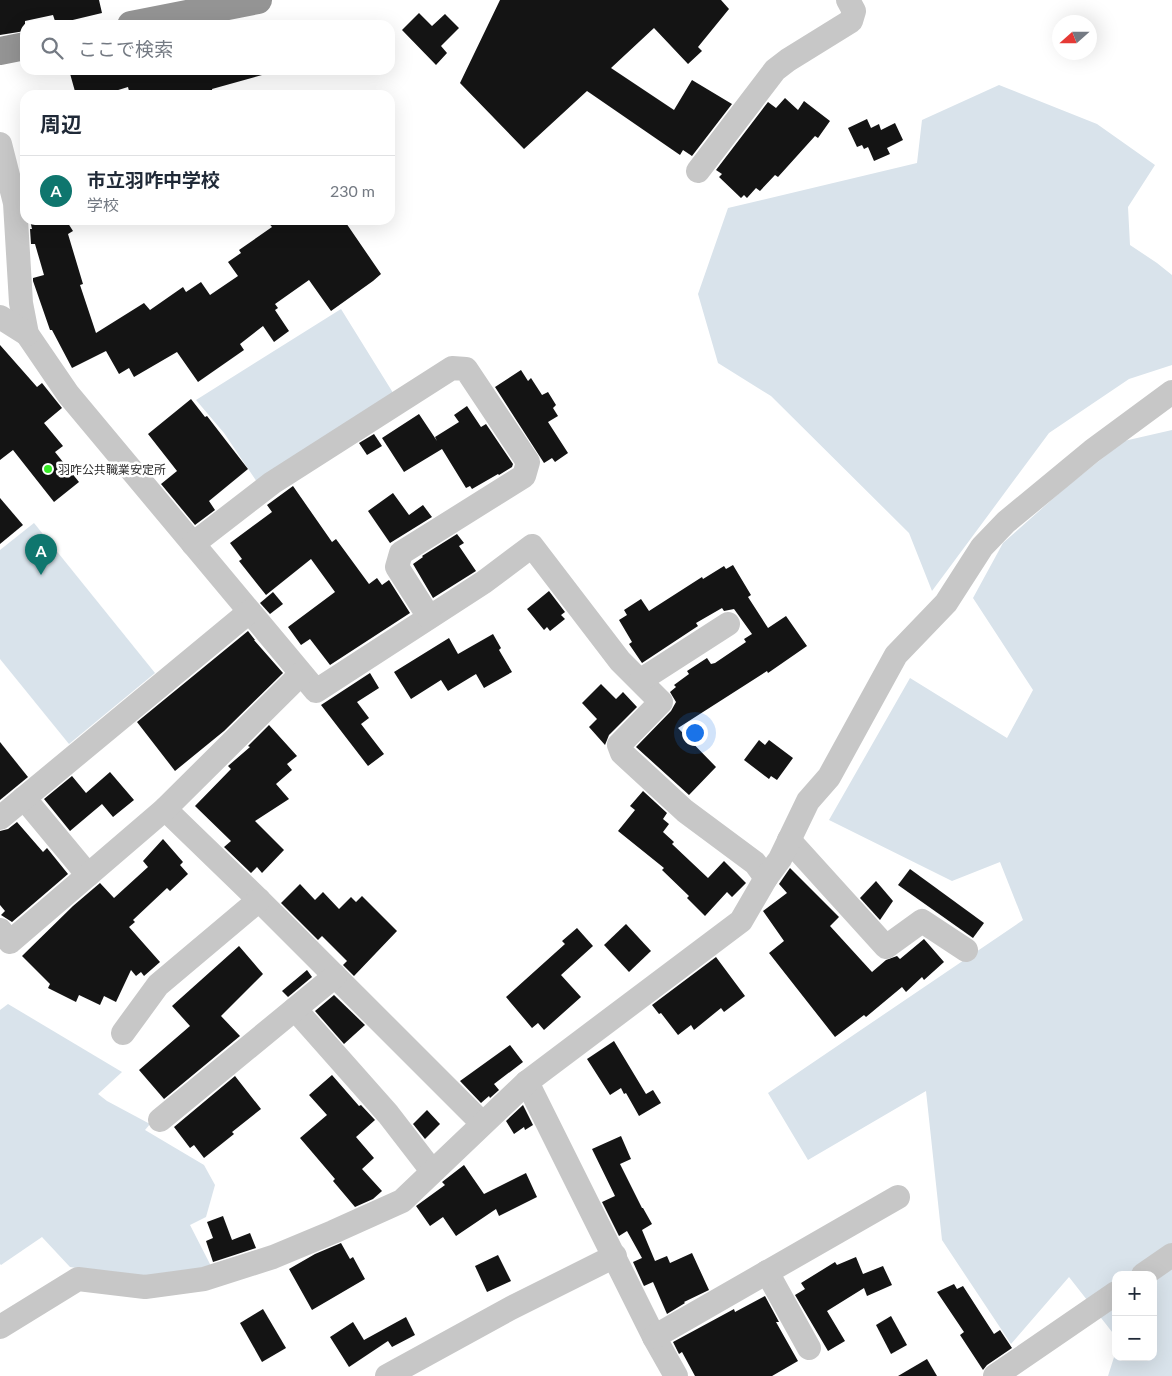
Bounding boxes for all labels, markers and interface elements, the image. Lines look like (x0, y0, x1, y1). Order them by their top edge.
north arrow (1052, 15, 1097, 60)
search box (20, 20, 395, 75)
icon: search (38, 34, 66, 62)
text: ここで検索 (78, 37, 173, 60)
text: 周辺 (40, 111, 82, 136)
text: 市立羽咋中学校 (87, 168, 220, 191)
text: A (50, 181, 62, 200)
text: 230 m (330, 181, 375, 200)
text: 学校 (87, 195, 119, 214)
place label: 羽咋公共職業安定所 (58, 462, 166, 477)
marker: 羽咋公共職業安定所 (42, 463, 54, 475)
pin: A (25, 534, 57, 575)
your location (682, 720, 708, 746)
map controls (1112, 1271, 1157, 1361)
button: + (1112, 1271, 1157, 1316)
button: − (1112, 1316, 1157, 1361)

